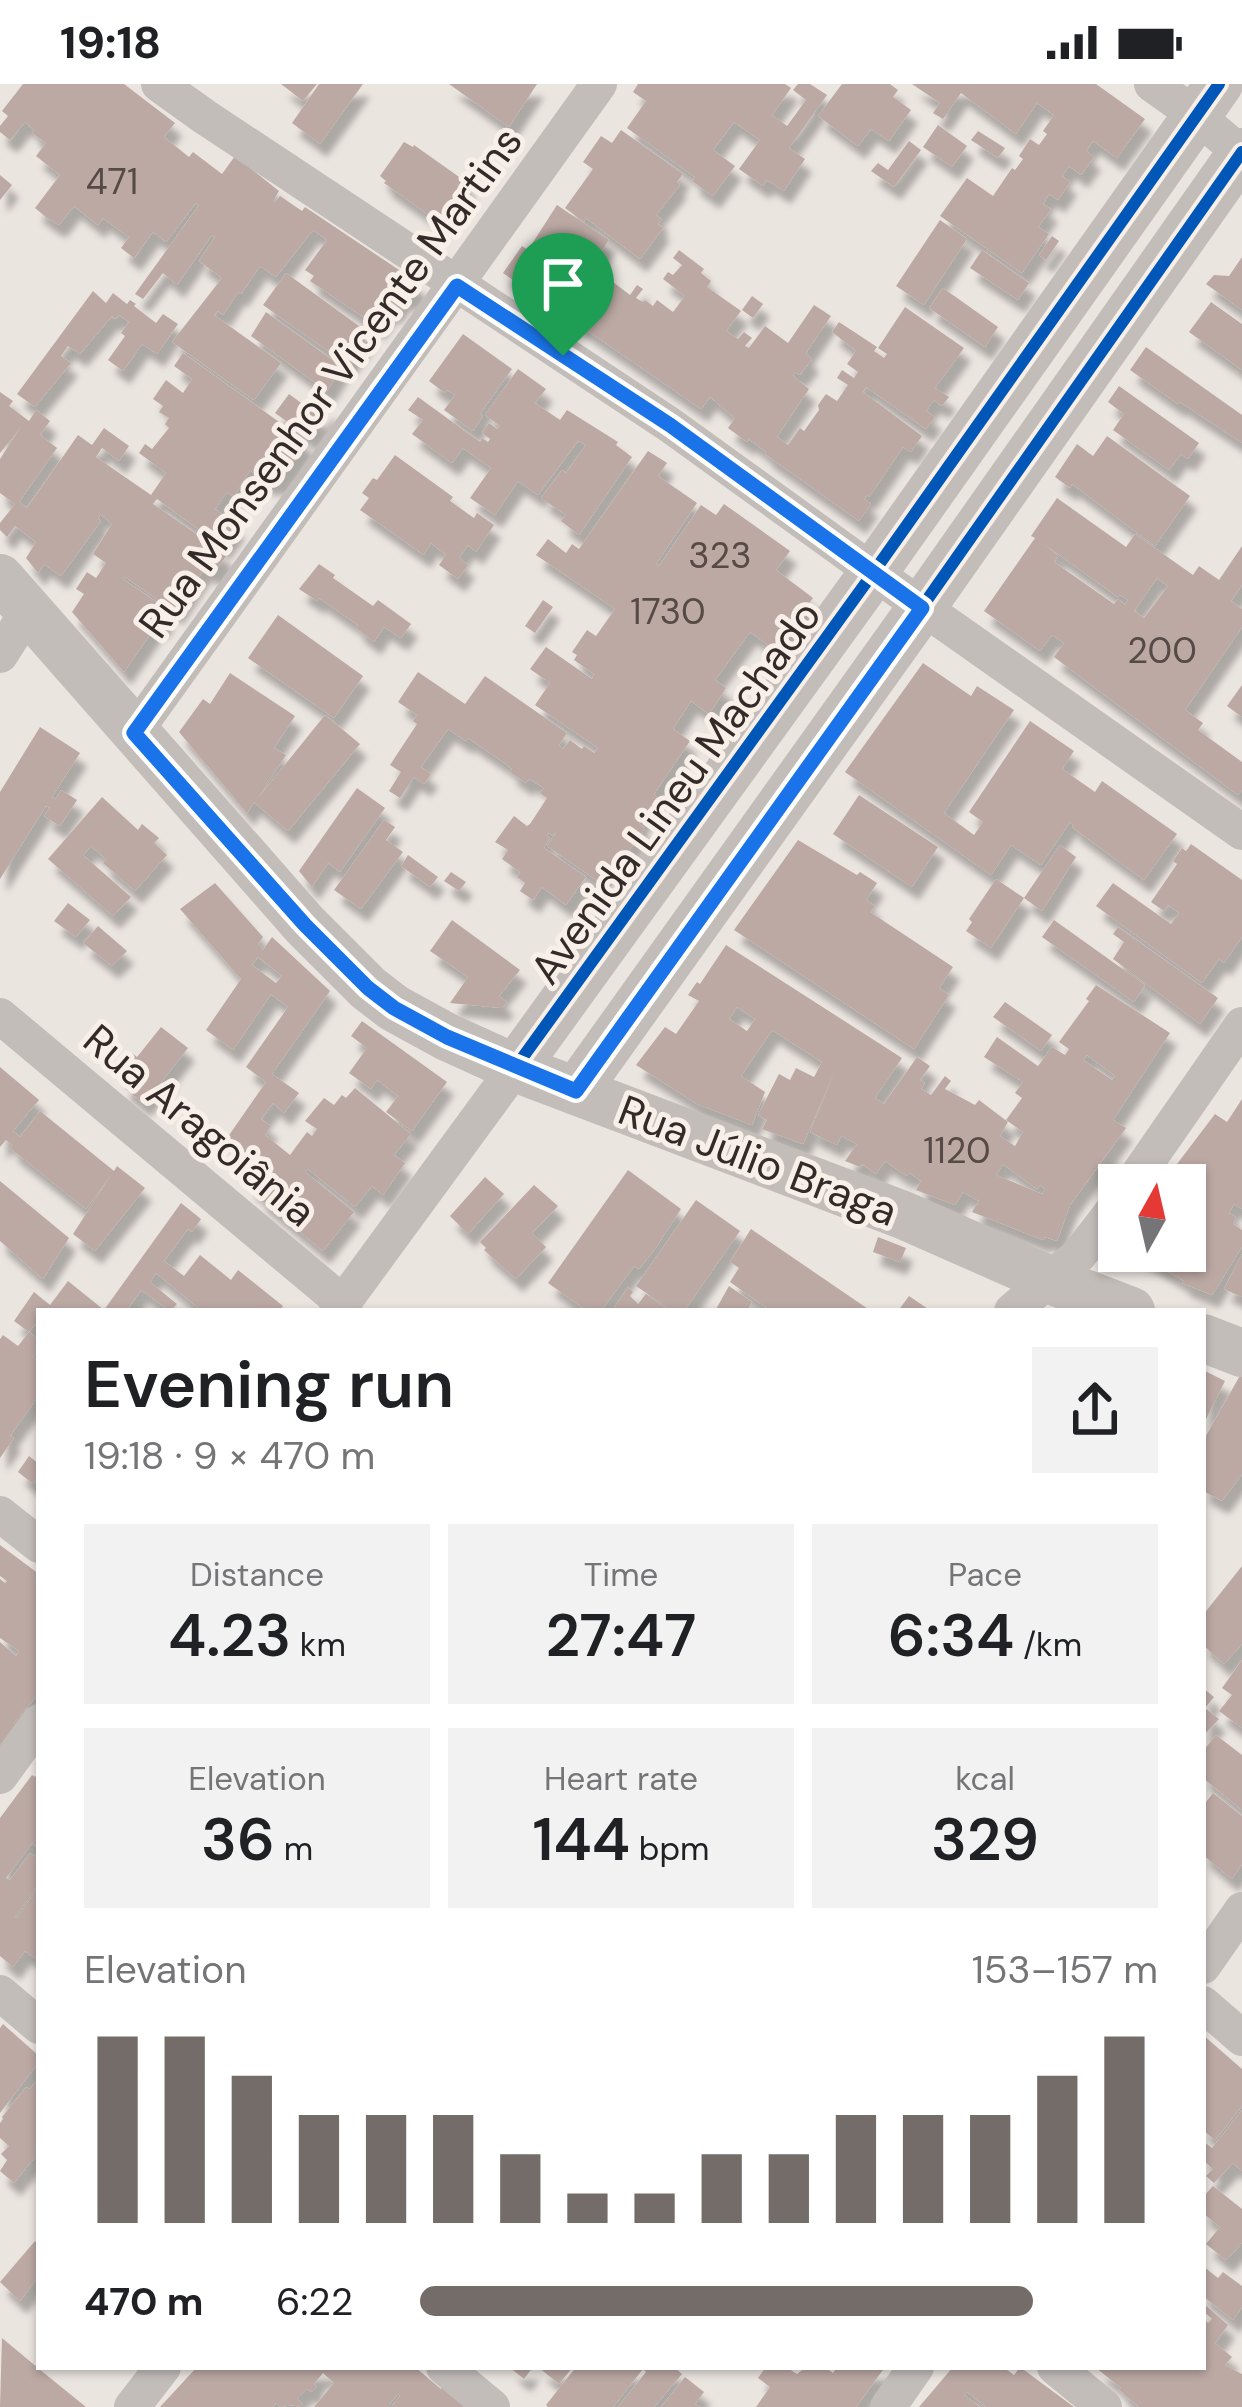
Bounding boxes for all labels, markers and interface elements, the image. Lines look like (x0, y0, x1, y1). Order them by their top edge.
text: 19:18 (60, 13, 161, 72)
street label: Rua Monsenhor Vicente Martins (126, 116, 534, 649)
house number: 471 (86, 158, 138, 205)
pin (512, 233, 614, 356)
icon: arrive (530, 251, 596, 317)
house number: 323 (688, 532, 752, 579)
house number: 1730 (630, 588, 706, 635)
street label: Avenida Lineu Machado (518, 590, 833, 995)
house number: 200 (1127, 627, 1197, 674)
street label: Rua Aragoiânia (72, 1012, 327, 1239)
street label: Rua Júlio Braga (611, 1082, 905, 1239)
house number: 1120 (923, 1127, 991, 1174)
north arrow (1098, 1164, 1206, 1272)
map controls (1098, 1164, 1206, 1272)
text: Evening run (84, 1342, 454, 1427)
button: share (1032, 1347, 1158, 1473)
text: 19:18 · 9 × 470 m (84, 1430, 375, 1481)
text: Distance (190, 1553, 324, 1596)
text: Time (584, 1553, 658, 1596)
text: Pace (948, 1553, 1022, 1596)
text: 4.23 (168, 1596, 291, 1675)
text: 27:47 (546, 1596, 696, 1675)
text: 6:34 (888, 1596, 1014, 1675)
text: km (291, 1623, 346, 1666)
text: /km (1014, 1623, 1082, 1666)
text: Elevation (188, 1757, 326, 1800)
text: Heart rate (544, 1757, 698, 1800)
text: kcal (955, 1757, 1015, 1800)
text: 36 (201, 1800, 275, 1879)
text: 144 (533, 1800, 630, 1879)
text: 329 (931, 1800, 1039, 1879)
text: m (275, 1827, 313, 1870)
text: bpm (630, 1827, 709, 1870)
text: Elevation (84, 1944, 247, 1995)
text: 153–157 m (972, 1944, 1158, 1995)
text: 470 m (84, 2276, 203, 2327)
text: 6:22 (276, 2276, 353, 2327)

